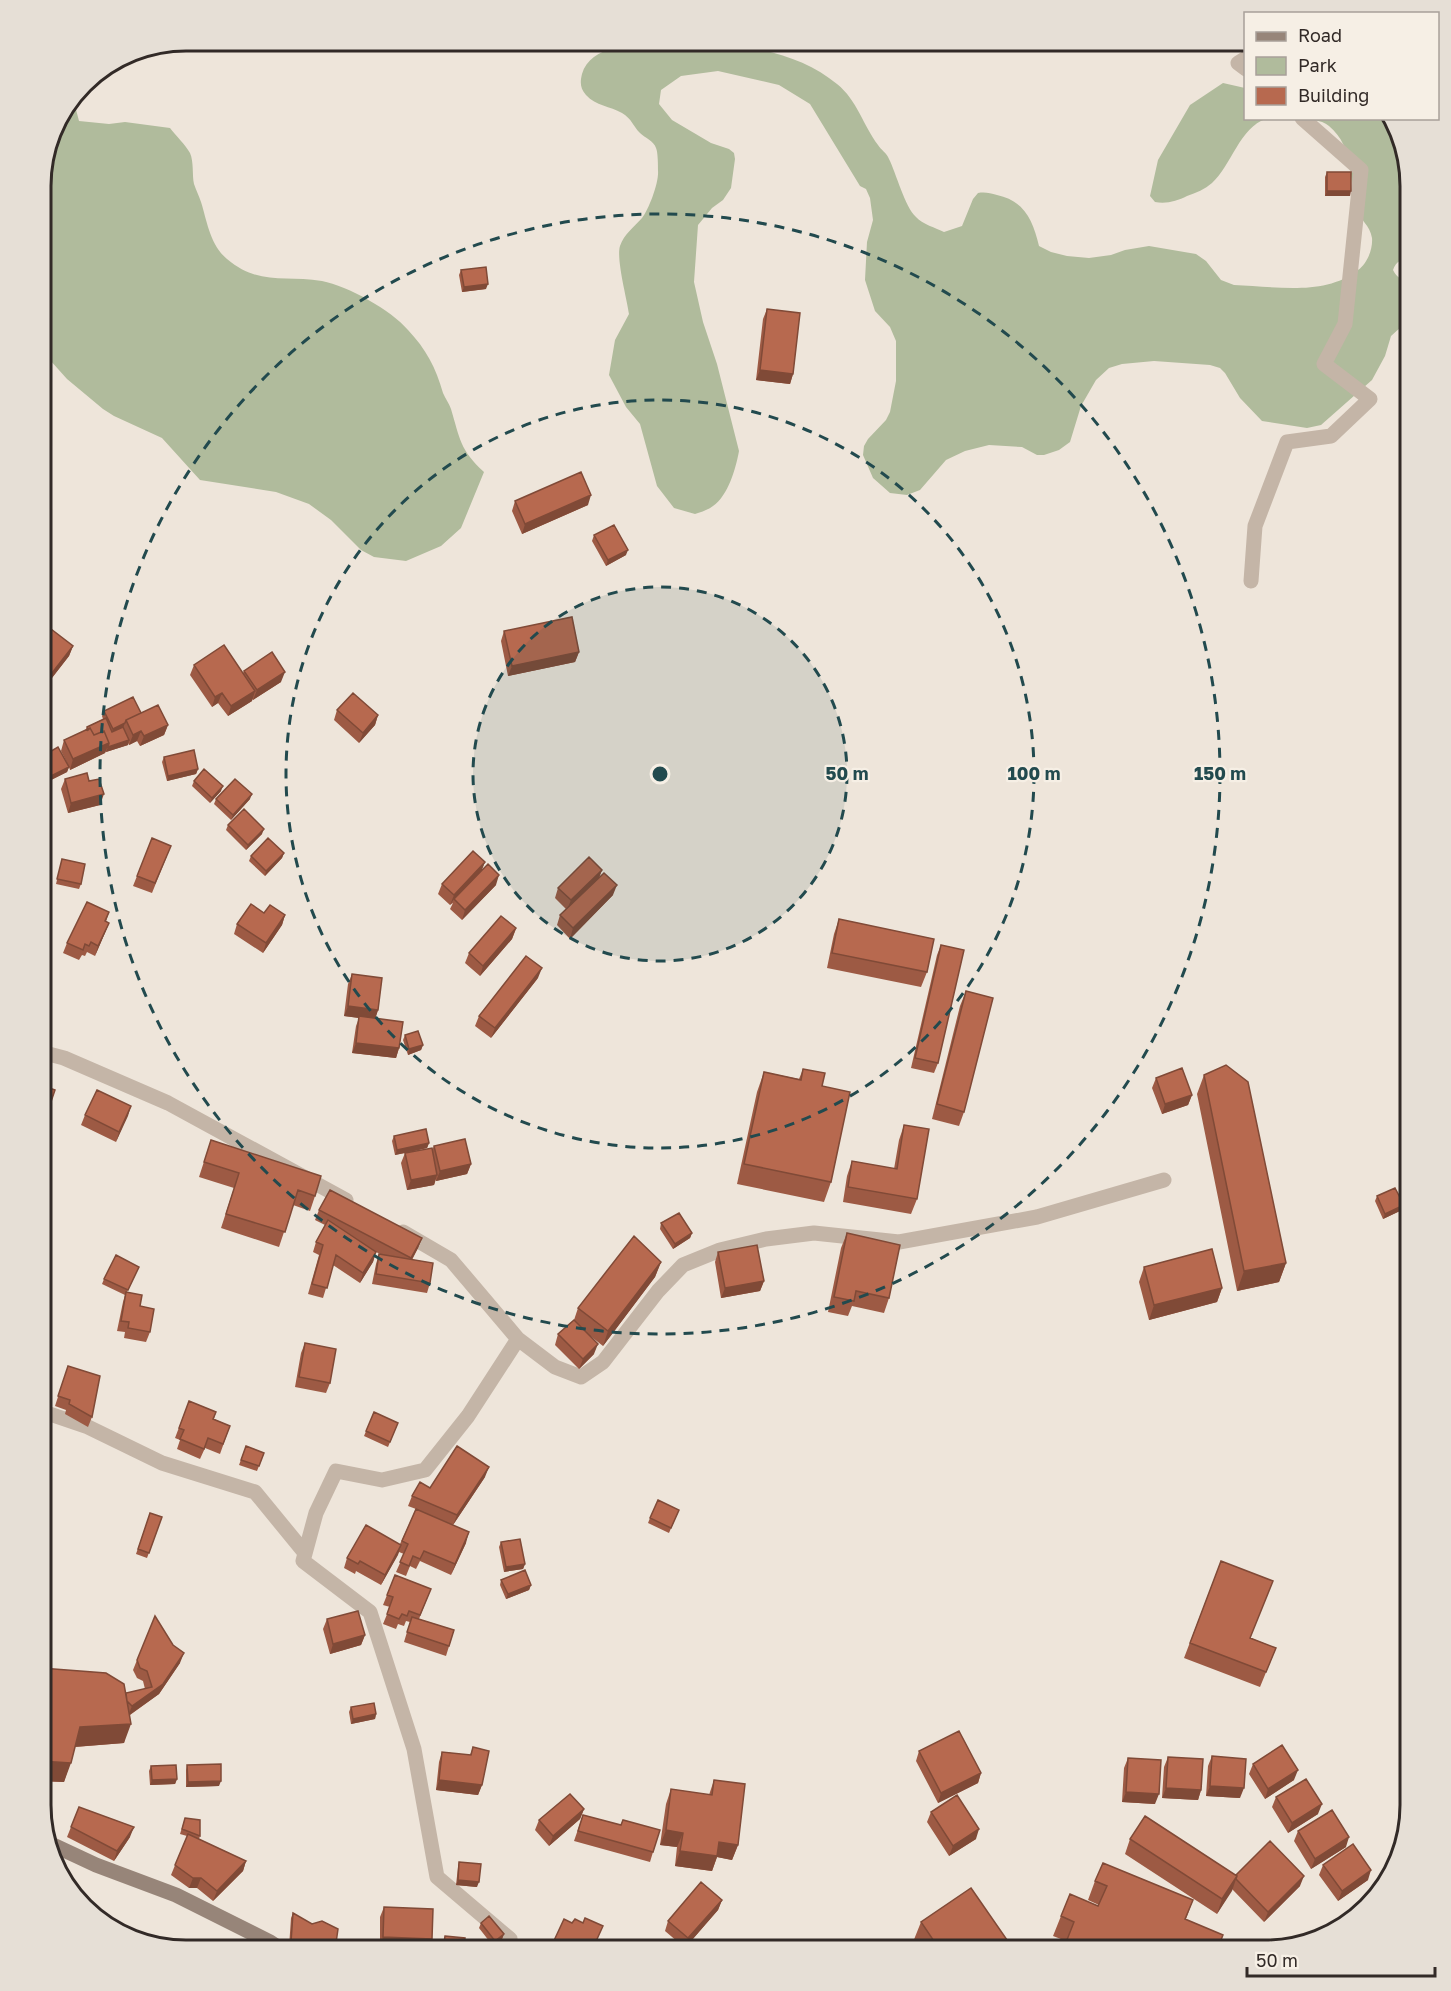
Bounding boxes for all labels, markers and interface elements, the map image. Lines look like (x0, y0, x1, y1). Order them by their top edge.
legend (1244, 12, 1439, 120)
text: Road (1298, 24, 1342, 46)
text: Park (1298, 54, 1337, 76)
text: Building (1298, 84, 1369, 106)
text: 50 m (826, 762, 868, 784)
text: 100 m (1008, 762, 1060, 784)
text: 150 m (1194, 762, 1246, 784)
centre of rings (650, 764, 670, 784)
scale bar (1247, 1940, 1434, 1978)
text: 50 m (1256, 1949, 1298, 1971)

